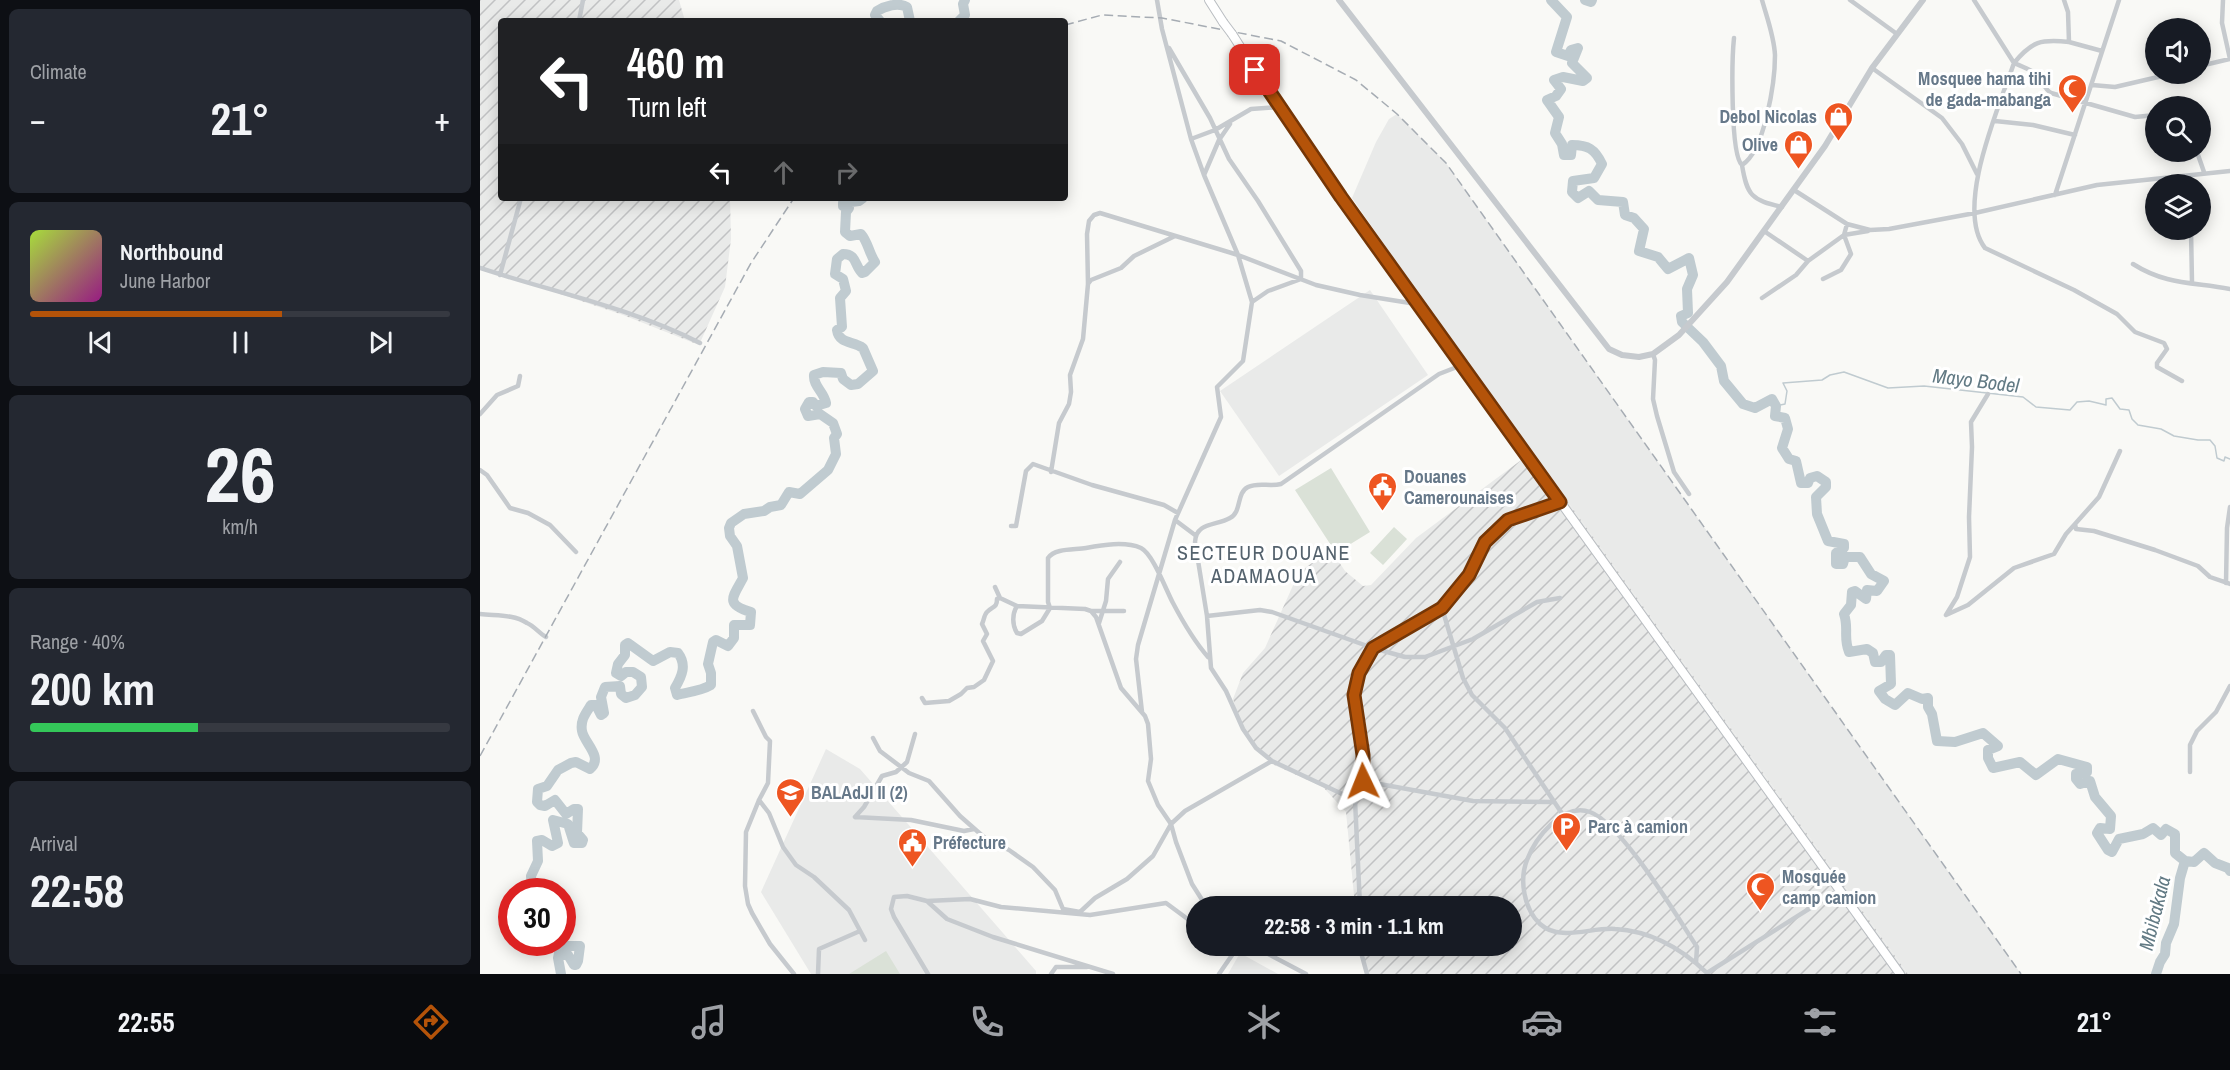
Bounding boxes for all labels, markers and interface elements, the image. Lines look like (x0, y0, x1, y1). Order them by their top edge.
map controls (2145, 18, 2211, 240)
button: sound (2145, 18, 2211, 84)
text: 460 m (627, 35, 725, 91)
icon: left (528, 42, 606, 120)
pin (1229, 44, 1280, 95)
icon: arrive (1238, 53, 1271, 86)
text: Climate (30, 58, 87, 85)
place label: Mosquee hama tihi de gada-mabanga (1918, 66, 2052, 112)
mosque icon: Mosquee hama tihi de gada-mabanga (2056, 72, 2088, 114)
text: 21° (210, 88, 270, 149)
text: Turn left (627, 89, 706, 125)
button: search (2145, 96, 2211, 162)
text: − (30, 97, 46, 141)
text: + (434, 97, 450, 141)
shop icon: Debol Nicolas (1822, 100, 1854, 142)
place label: Debol Nicolas (1719, 104, 1817, 129)
shop icon: Olive (1783, 128, 1815, 170)
place label: Olive (1742, 132, 1778, 157)
icon: left (704, 156, 737, 189)
icon: ahead (767, 156, 800, 189)
icon: right (830, 156, 863, 189)
button: layers (2145, 174, 2211, 240)
text: Northbound (120, 237, 223, 267)
text: June Harbor (120, 267, 210, 294)
icon: previous (84, 326, 117, 359)
icon: pause (224, 326, 257, 359)
icon: next (364, 326, 397, 359)
water label: Mayo Bodel (1931, 361, 2021, 399)
text: 26 (204, 421, 276, 526)
place label: Douanes Camerounaises (1404, 464, 1514, 510)
public building icon: Douanes Camerounaises (1367, 470, 1399, 512)
text: km/h (222, 513, 258, 540)
district label: SECTEUR DOUANE ADAMAOUA (1177, 539, 1351, 589)
text: Range · 40% (30, 628, 125, 655)
text: 200 km (30, 658, 155, 719)
position arrow (1331, 749, 1395, 813)
school or university icon: BALAdJI II (2) (774, 776, 806, 818)
place label: BALAdJI II (2) (811, 780, 908, 805)
parking icon: Parc à camion (1551, 810, 1583, 852)
place label: Parc à camion (1588, 814, 1688, 839)
public building icon: Préfecture (896, 826, 928, 868)
text: Arrival (30, 830, 77, 857)
place label: Préfecture (933, 830, 1006, 855)
text: 22:58 (30, 860, 124, 921)
place label: Mosquée camp camion (1782, 864, 1876, 910)
mosque icon: Mosquée camp camion (1745, 870, 1777, 912)
water label: Mbibakala (2132, 873, 2176, 953)
speed limit sign: 30 (498, 878, 576, 956)
text: 22:58 · 3 min · 1.1 km (1264, 911, 1444, 941)
icon: directions (410, 1001, 452, 1043)
icon: music (688, 1001, 730, 1043)
icon: phone (966, 1001, 1008, 1043)
icon: climate (1243, 1001, 1285, 1043)
icon: car (1521, 1001, 1563, 1043)
icon: filters (1799, 1001, 1841, 1043)
text: 22:55 (118, 1004, 174, 1040)
text: 21° (2077, 1004, 2112, 1040)

